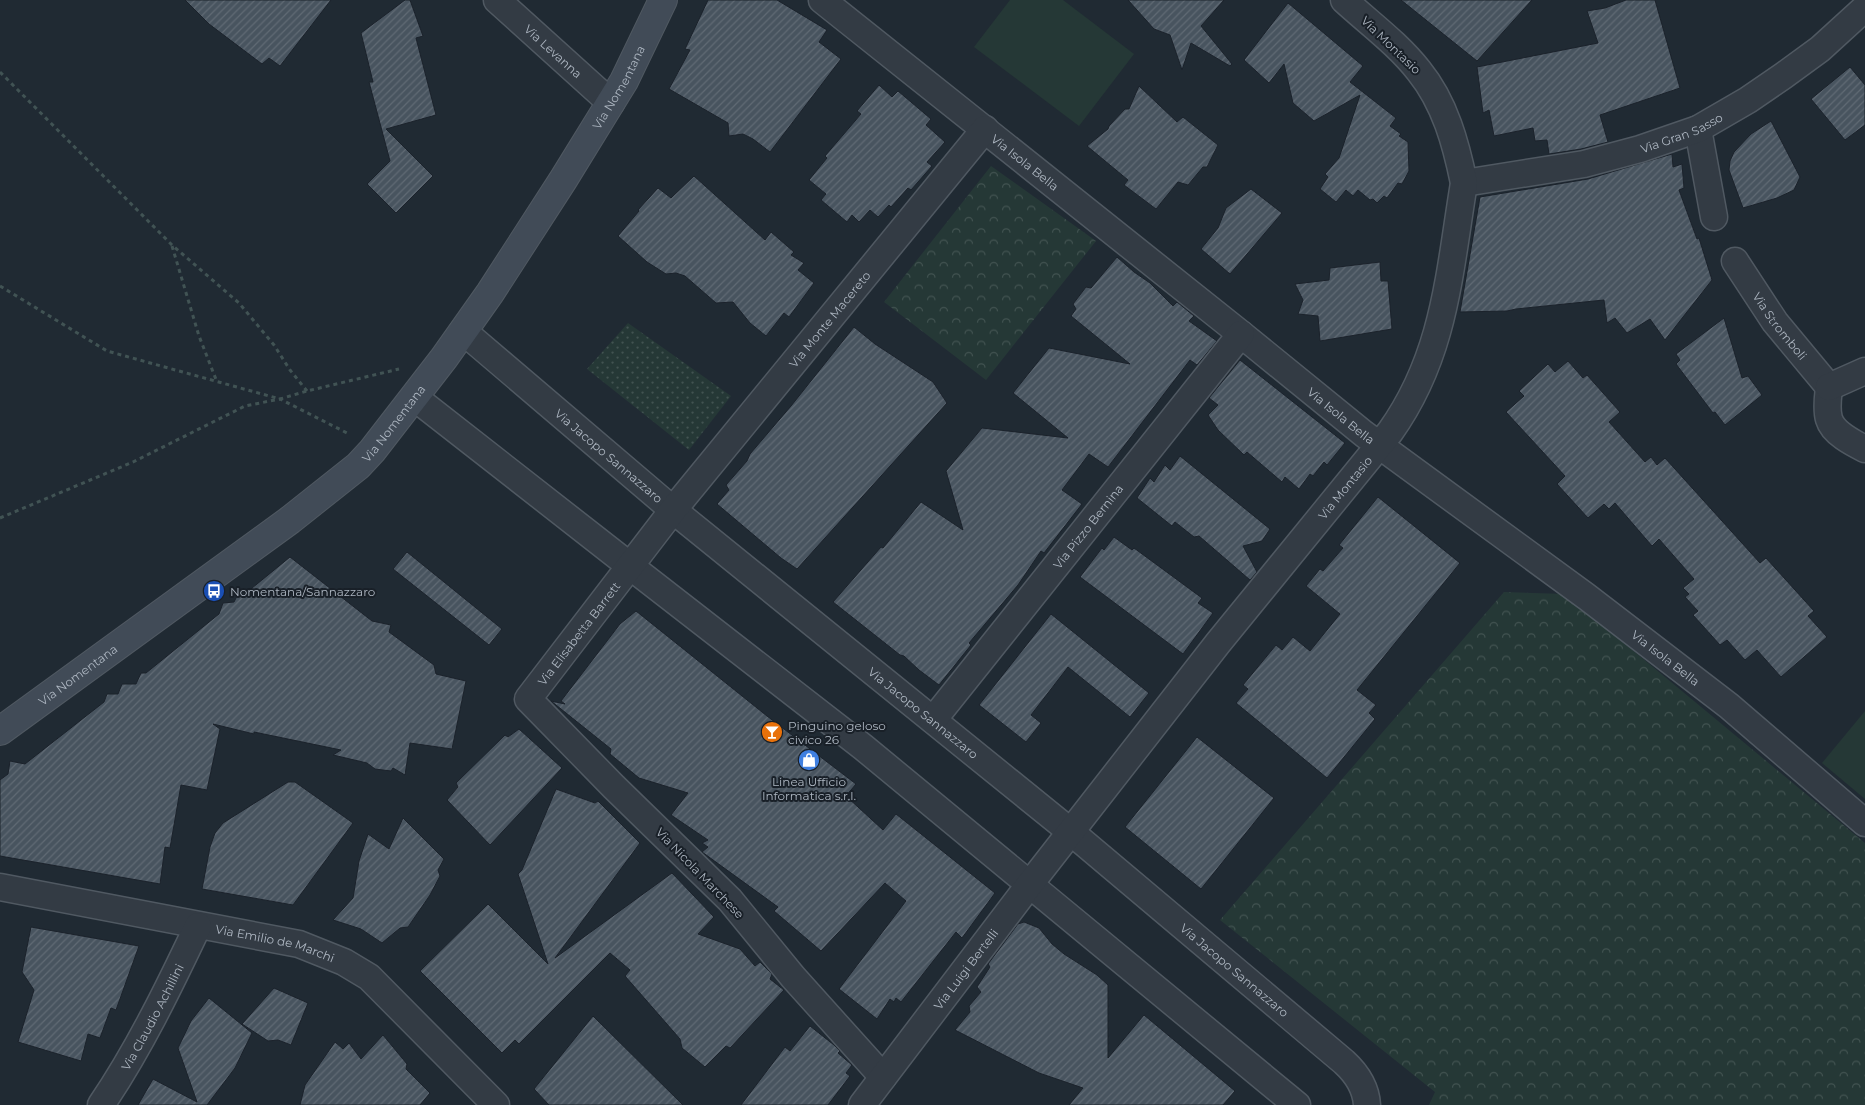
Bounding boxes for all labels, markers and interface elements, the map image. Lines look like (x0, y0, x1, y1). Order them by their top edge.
street label: Via Montasio (1358, 13, 1424, 77)
street label: Via Levanna (521, 21, 585, 81)
street label: Via Nomentana (589, 43, 648, 132)
street label: Via Gran Sasso (1638, 109, 1725, 156)
street label: Via Isola Bella (989, 131, 1062, 193)
street label: Via Monte Macereto (785, 268, 873, 370)
street label: Via Stromboli (1750, 289, 1811, 363)
street label: Via Nomentana (358, 382, 428, 465)
street label: Via Isola Bella (1305, 384, 1378, 447)
street label: Via Jacopo Sannazzaro (552, 405, 666, 506)
street label: Via Montasio (1315, 453, 1375, 522)
street label: Via Pizzo Bernina (1049, 481, 1126, 571)
street label: Via Elisabetta Barrett (534, 578, 623, 688)
bus stop icon: Nomentana/Sannazzaro (202, 579, 226, 603)
place label: Nomentana/Sannazzaro (230, 584, 375, 599)
street label: Via Isola Bella (1629, 627, 1703, 688)
street label: Via Nomentana (35, 641, 120, 708)
street label: Via Jacopo Sannazzaro (865, 664, 981, 762)
place label: Pinguino geloso civico 26 (788, 718, 886, 747)
bar icon: Pinguino geloso civico 26 (760, 720, 784, 744)
shop icon: Linea Ufficio Informatica s.r.l. (797, 748, 821, 772)
place label: Linea Ufficio Informatica s.r.l. (762, 774, 856, 803)
street label: Via Nicola Marchese (653, 824, 747, 922)
street label: Via Jacopo Sannazzaro (1177, 920, 1292, 1020)
street label: Via Emilio de Marchi (214, 921, 337, 965)
street label: Via Luigi Bertelli (930, 926, 1001, 1012)
street label: Via Claudio Achillini (118, 961, 186, 1073)

